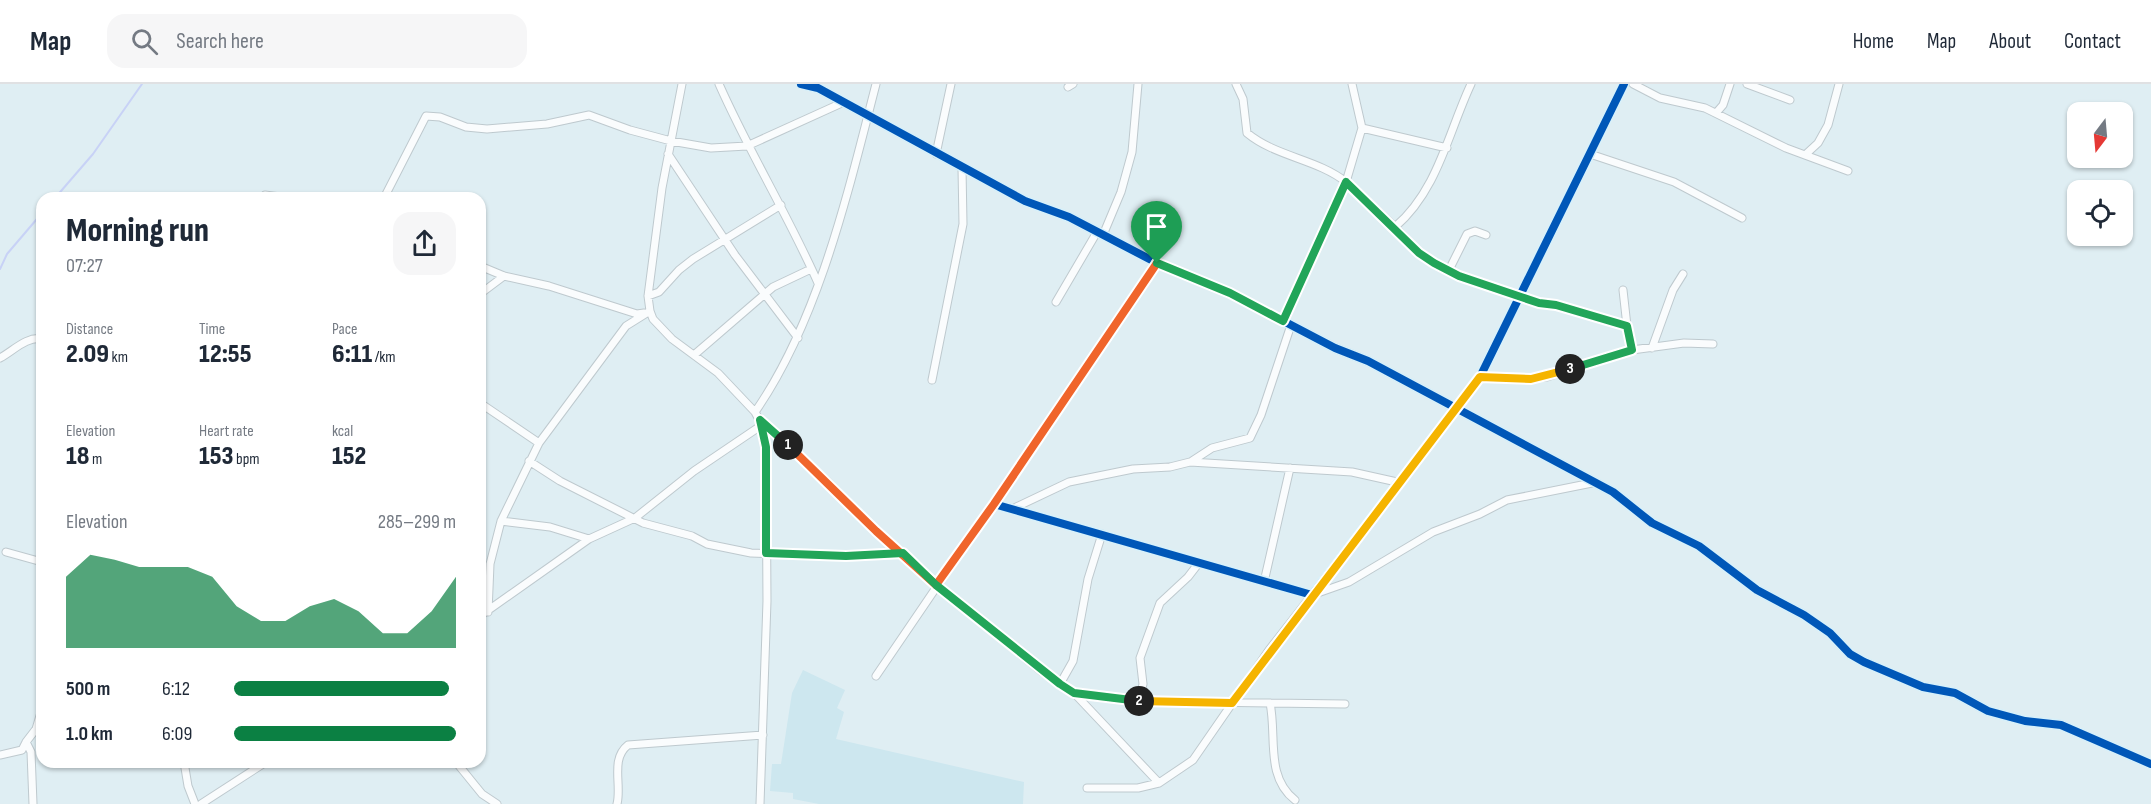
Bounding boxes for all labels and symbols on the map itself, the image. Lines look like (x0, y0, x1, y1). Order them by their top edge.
north arrow (2067, 102, 2133, 168)
pin (1131, 201, 1182, 263)
pin: 3 (1555, 354, 1585, 384)
pin: 1 (773, 430, 803, 460)
pin: 2 (1124, 686, 1154, 716)

